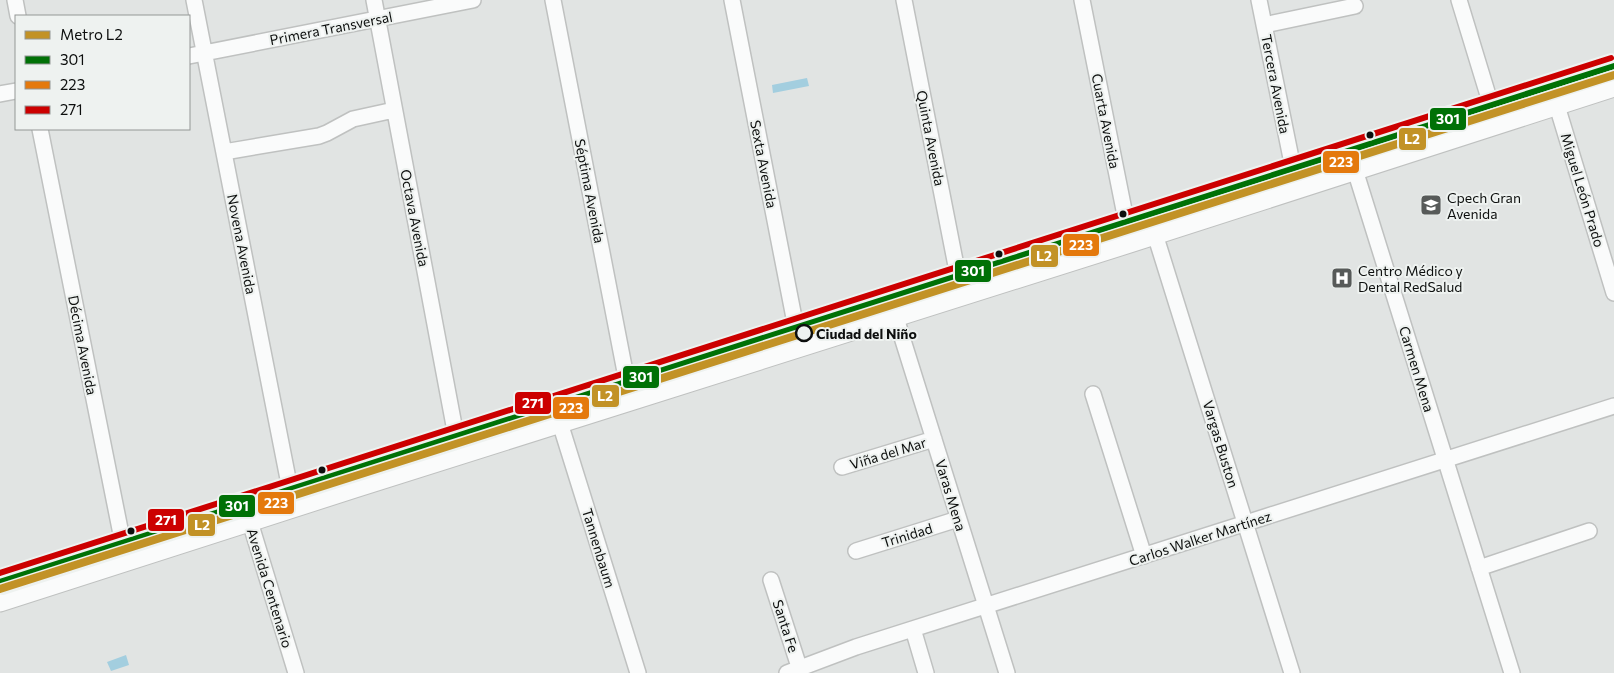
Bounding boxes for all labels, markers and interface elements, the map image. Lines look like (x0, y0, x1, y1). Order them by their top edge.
street label: Primera Transversal (268, 8, 394, 48)
legend (15, 15, 190, 130)
text: Metro L2 (60, 25, 123, 43)
street label: Tercera Avenida (1258, 33, 1294, 135)
text: 301 (60, 50, 85, 68)
street label: Cuarta Avenida (1088, 72, 1124, 170)
text: 223 (60, 75, 85, 93)
street label: Quinta Avenida (913, 89, 949, 187)
text: 271 (60, 100, 83, 118)
line badge: 301 (1429, 107, 1467, 131)
text: 301 (1436, 110, 1460, 127)
street label: Sexta Avenida (747, 119, 781, 209)
line badge: L2 (1398, 127, 1427, 151)
unlabelled marker (1365, 130, 1375, 140)
text: L2 (1404, 130, 1420, 147)
street label: Miguel León Prado (1558, 131, 1608, 249)
street label: Séptima Avenida (572, 137, 608, 245)
line badge: 223 (1322, 150, 1360, 174)
text: 223 (1329, 153, 1353, 170)
street label: Octava Avenida (397, 168, 433, 268)
place label: Cpech Gran Avenida (1447, 189, 1521, 222)
street label: Novena Avenida (224, 193, 260, 295)
school or university icon: Cpech Gran Avenida (1419, 193, 1443, 217)
unlabelled marker (1118, 209, 1128, 219)
line badge: 223 (1062, 233, 1100, 257)
text: 223 (1069, 236, 1093, 253)
line badge: L2 (1030, 244, 1059, 268)
text: L2 (1036, 247, 1052, 264)
unlabelled marker (994, 249, 1004, 259)
line badge: 301 (954, 259, 992, 283)
text: 301 (961, 262, 985, 279)
place label: Centro Médico y Dental RedSalud (1358, 262, 1463, 295)
hospital icon: Centro Médico y Dental RedSalud (1330, 266, 1354, 290)
street label: Décima Avenida (65, 294, 101, 396)
marker: Ciudad del Niño (795, 324, 813, 342)
street label: Carmen Mena (1396, 324, 1438, 414)
place label: Ciudad del Niño (816, 325, 917, 342)
line badge: 301 (622, 365, 660, 389)
text: 301 (629, 368, 653, 385)
line badge: L2 (591, 384, 620, 408)
text: L2 (597, 387, 613, 404)
line badge: 271 (514, 391, 552, 415)
text: 271 (522, 394, 544, 411)
line badge: 223 (552, 396, 590, 420)
street label: Vargas Buston (1200, 398, 1242, 490)
text: 223 (559, 399, 583, 416)
street label: Viña del Mar (848, 433, 929, 473)
street label: Varas Mena (932, 457, 970, 533)
unlabelled marker (317, 465, 327, 475)
line badge: 223 (257, 491, 295, 515)
line badge: 301 (218, 494, 256, 518)
text: 223 (264, 494, 288, 511)
text: 301 (225, 497, 249, 514)
street label: Tannenbaum (579, 506, 619, 590)
street label: Carlos Walker Martínez (1127, 507, 1273, 569)
line badge: 271 (147, 508, 185, 532)
text: 271 (155, 511, 177, 528)
line badge: L2 (187, 513, 216, 537)
text: L2 (194, 516, 210, 533)
street label: Trinidad (880, 519, 934, 551)
unlabelled marker (126, 526, 136, 536)
street label: Avenida Centenario (244, 526, 296, 650)
street label: Santa Fe (770, 597, 802, 655)

